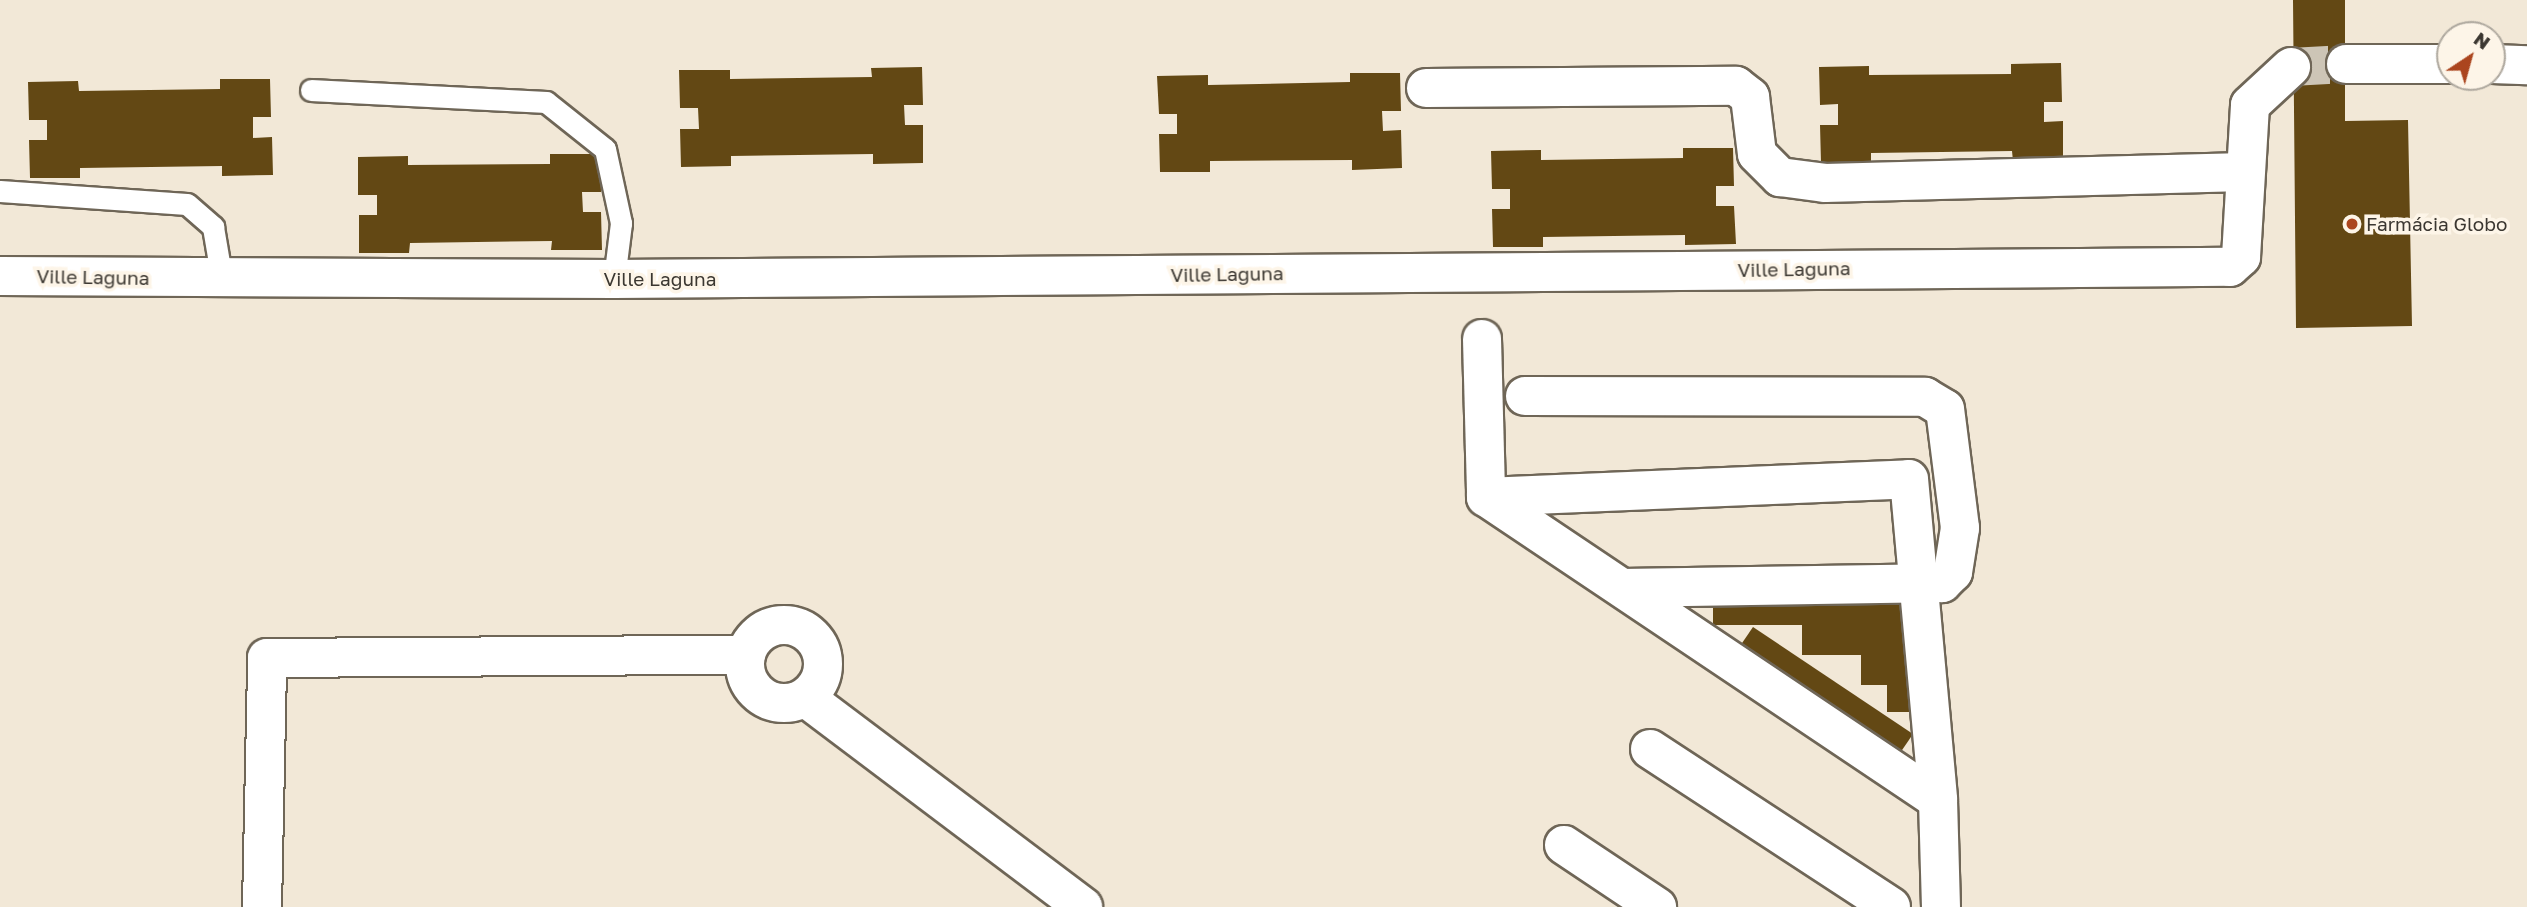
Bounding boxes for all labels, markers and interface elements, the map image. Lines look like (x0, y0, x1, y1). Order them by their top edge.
north arrow (2436, 21, 2506, 91)
text: N (2470, 27, 2495, 54)
place label: Farmácia Globo (2366, 213, 2507, 235)
marker: Farmácia Globo (2344, 216, 2360, 232)
street label: Ville Laguna (1737, 257, 1851, 281)
street label: Ville Laguna (1170, 262, 1284, 286)
street label: Ville Laguna (36, 265, 150, 289)
street label: Ville Laguna (604, 268, 716, 290)

